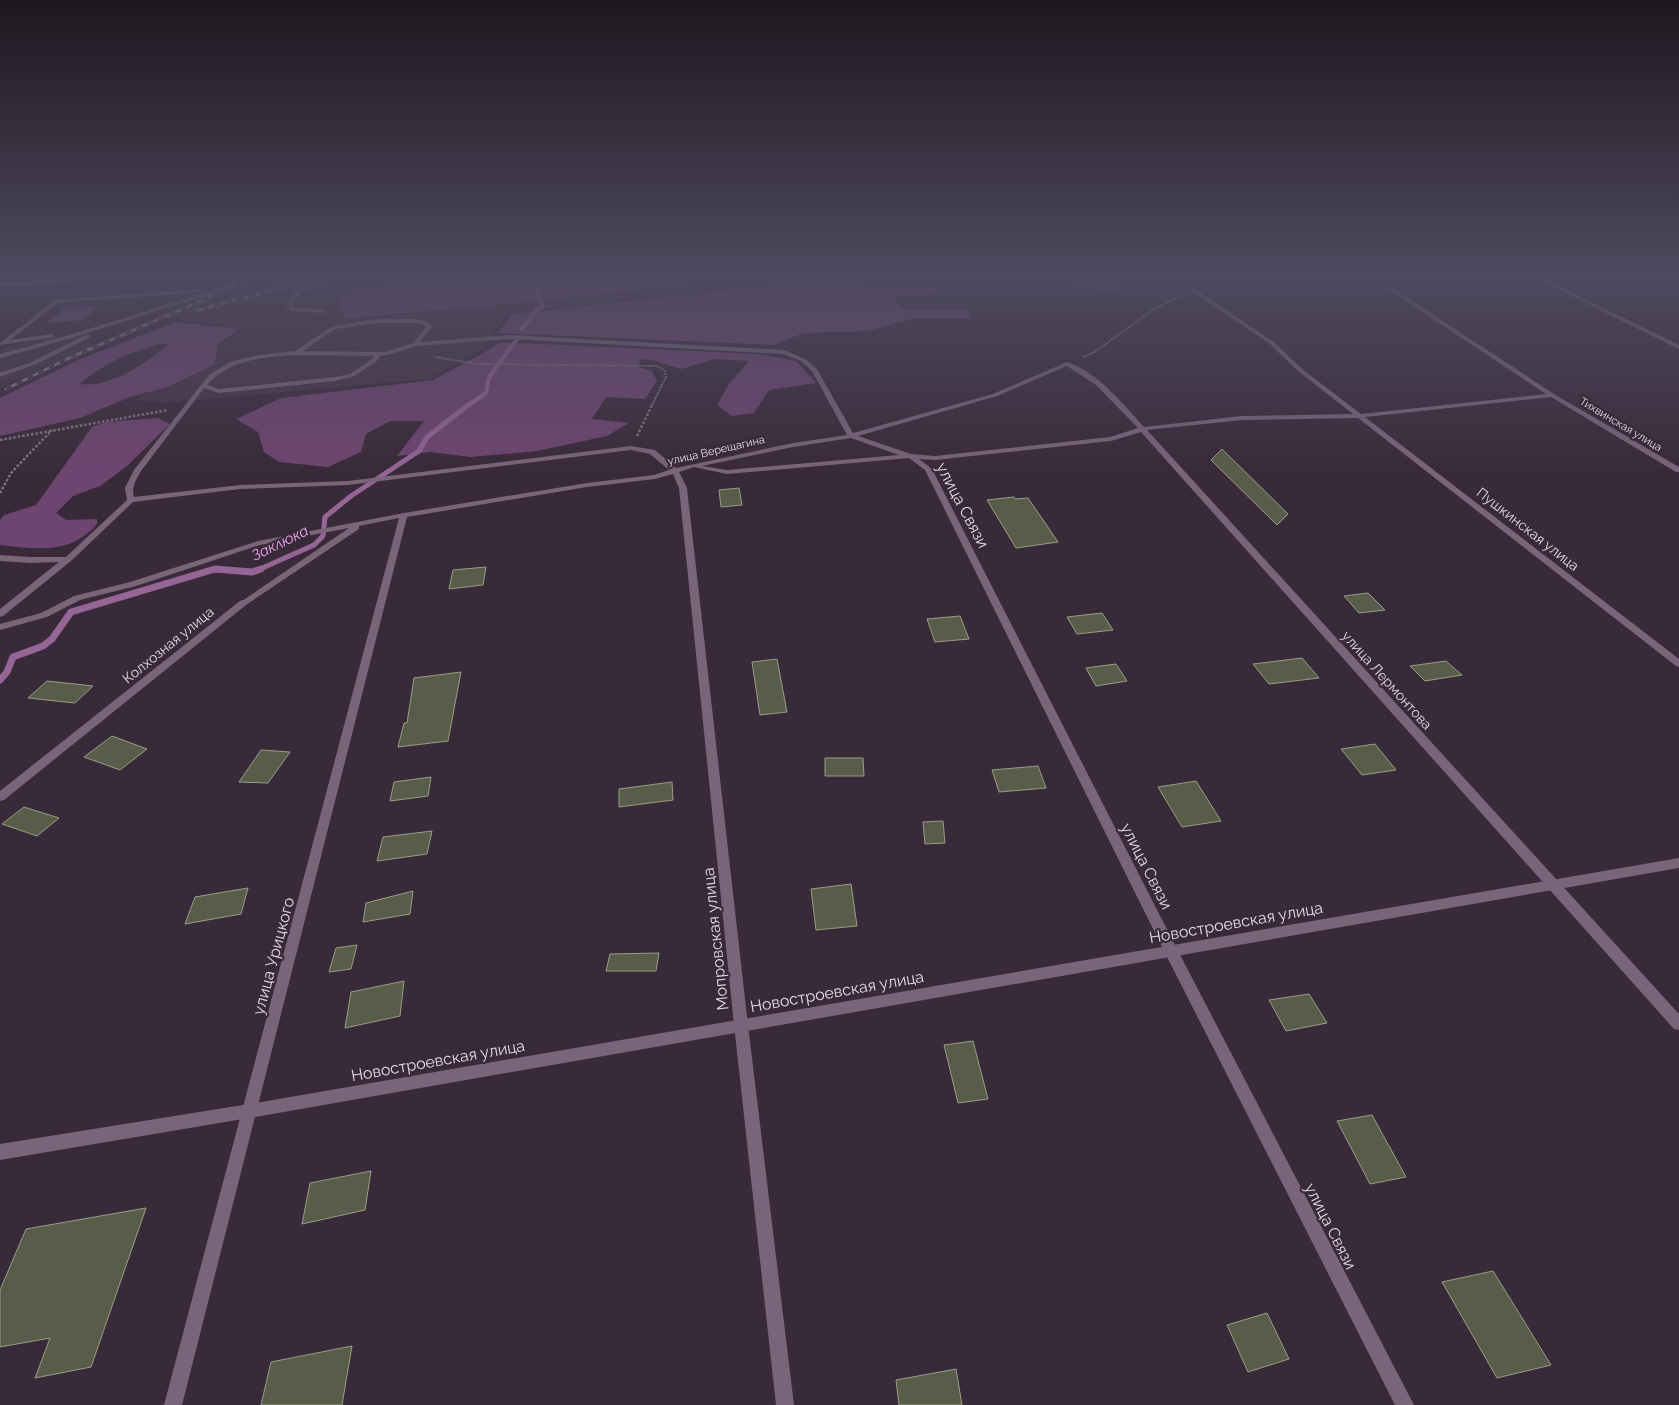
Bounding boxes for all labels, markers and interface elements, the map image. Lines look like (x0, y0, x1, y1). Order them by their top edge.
street label: Тихвинская улица (1577, 395, 1664, 454)
street label: улица Верещагина (666, 433, 766, 468)
street label: улица Связи (932, 459, 993, 551)
street label: Пушкинская улица (1474, 484, 1582, 574)
water label: Заклюка (249, 522, 311, 564)
street label: Колхозная улица (119, 603, 217, 687)
street label: улица Лермонтова (1339, 628, 1435, 732)
street label: улица Связи (1117, 820, 1176, 912)
street label: Мопровская улица (699, 867, 732, 1011)
street label: улица Урицкого (249, 895, 298, 1017)
street label: Новостроевская улица (1148, 898, 1324, 947)
street label: Новостроевская улица (749, 967, 925, 1016)
street label: Новостроевская улица (350, 1036, 526, 1085)
street label: улица Связи (1301, 1180, 1360, 1272)

